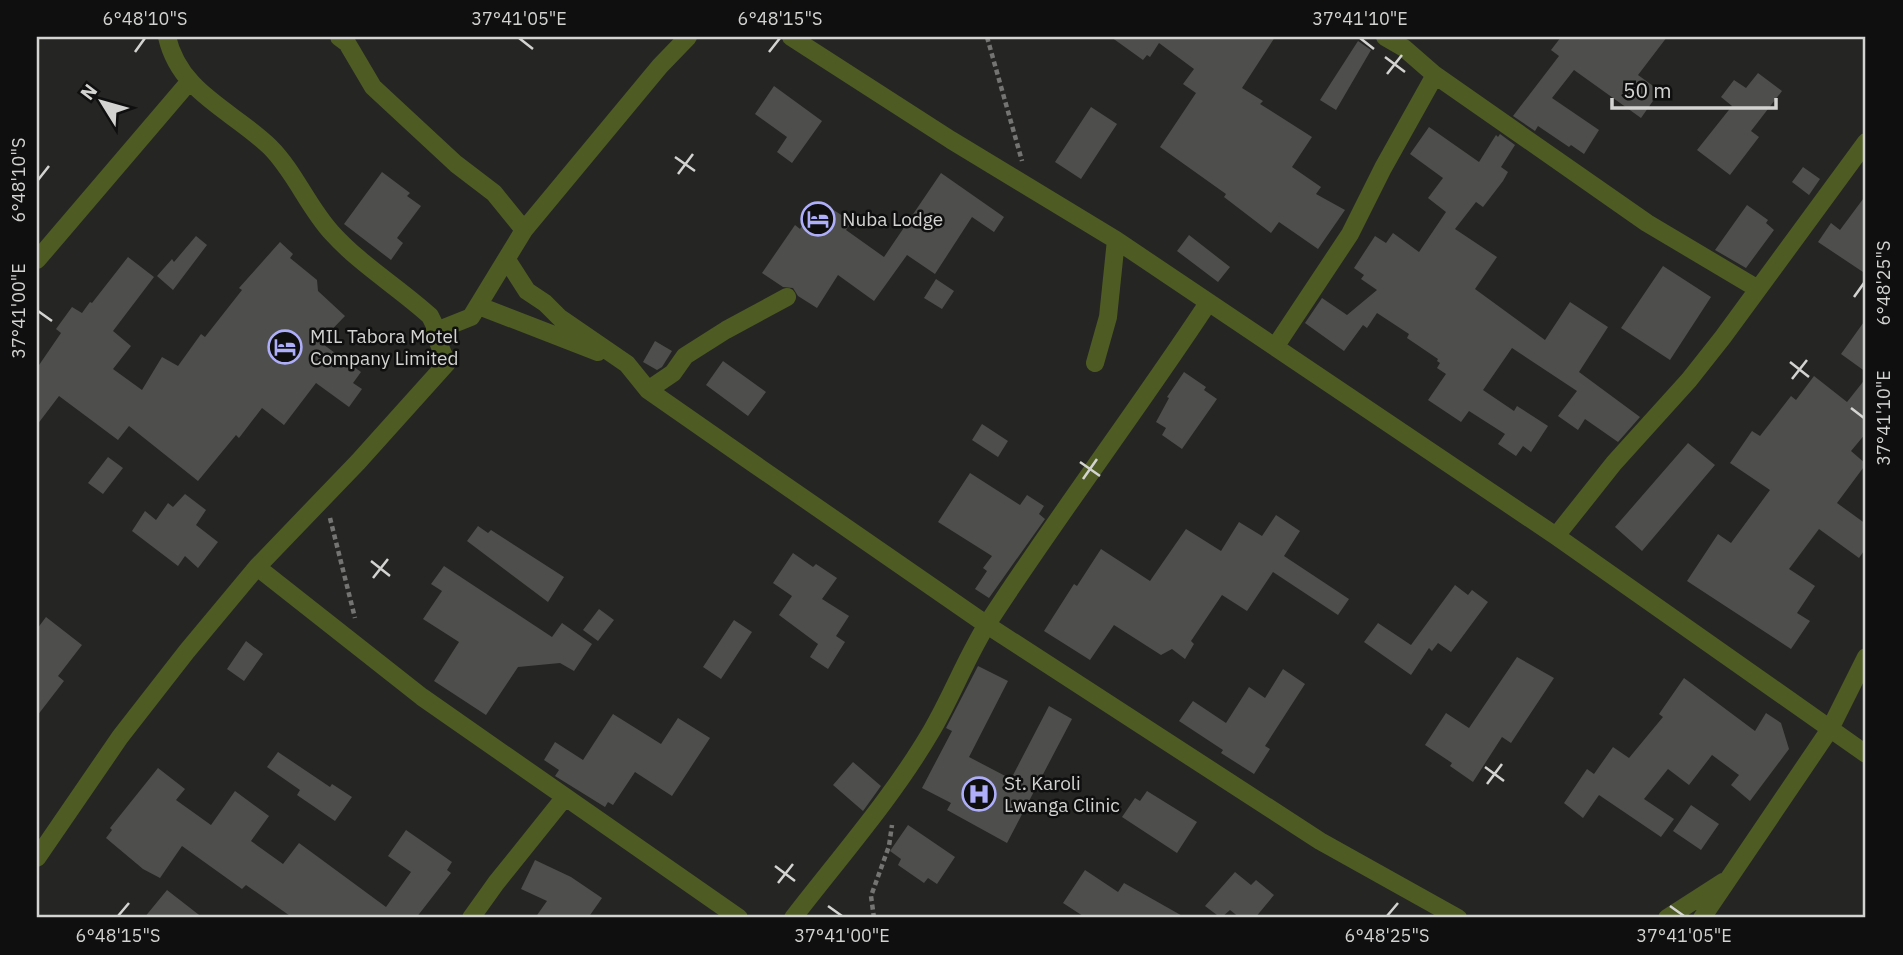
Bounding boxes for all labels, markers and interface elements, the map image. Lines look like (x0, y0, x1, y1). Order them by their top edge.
text: 6°48'10"S (103, 7, 187, 30)
text: 37°41'05"E (471, 7, 567, 30)
text: 6°48'15"S (738, 7, 822, 30)
text: 37°41'10"E (1312, 7, 1408, 30)
north arrow (66, 66, 136, 136)
scale bar (1612, 66, 1777, 110)
text: 50 m (1623, 76, 1672, 104)
text: N (75, 79, 102, 104)
text: 6°48'10"S (7, 138, 30, 222)
hotel icon: Nuba Lodge (799, 200, 837, 238)
place label: Nuba Lodge (842, 207, 943, 231)
text: 6°48'25"S (1872, 241, 1895, 325)
text: 37°41'00"E (7, 263, 30, 359)
place label: MIL Tabora Motel Company Limited (310, 324, 458, 370)
hotel icon: MIL Tabora Motel Company Limited (266, 328, 304, 366)
text: 37°41'10"E (1872, 370, 1895, 466)
place label: St. Karoli Lwanga Clinic (1004, 771, 1120, 817)
hospital icon: St. Karoli Lwanga Clinic (960, 775, 998, 813)
text: 6°48'15"S (76, 924, 160, 947)
text: 37°41'00"E (794, 924, 890, 947)
text: 6°48'25"S (1345, 924, 1429, 947)
text: 37°41'05"E (1636, 924, 1732, 947)

